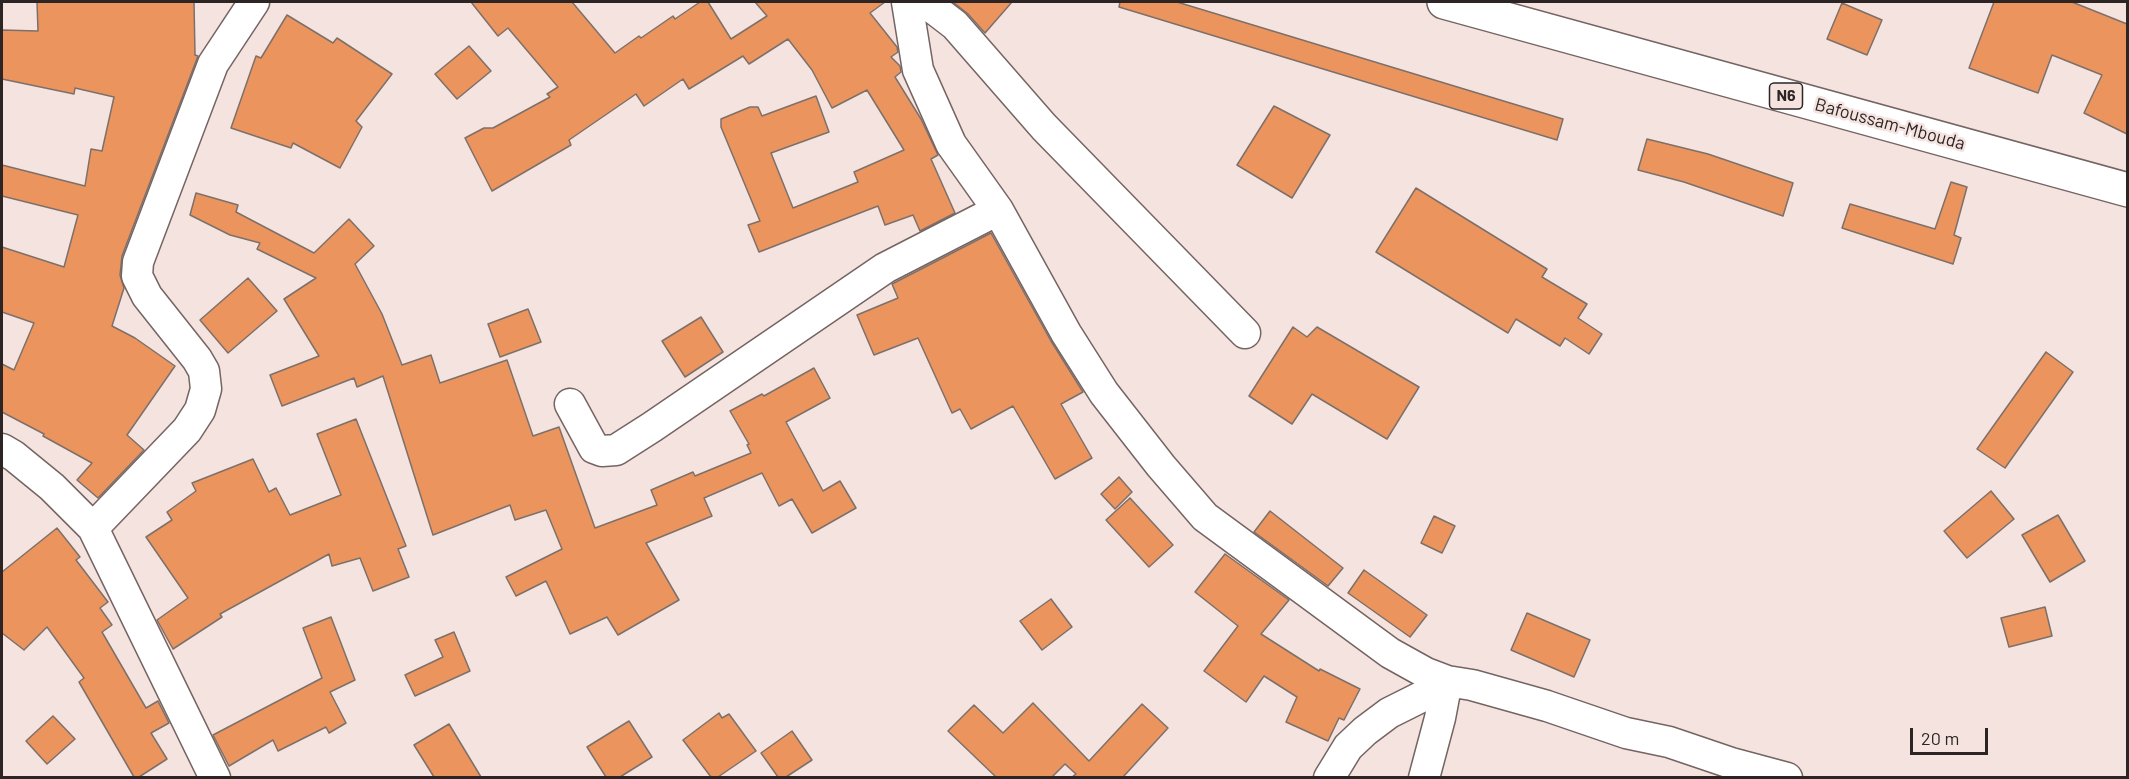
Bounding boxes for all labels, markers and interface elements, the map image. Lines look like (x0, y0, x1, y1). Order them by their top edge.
road number: N6 (1770, 83, 1802, 109)
street label: Bafoussam-Mbouda (1813, 94, 1967, 154)
scale bar (1913, 716, 1991, 754)
text: 20 m (1921, 727, 1959, 749)

